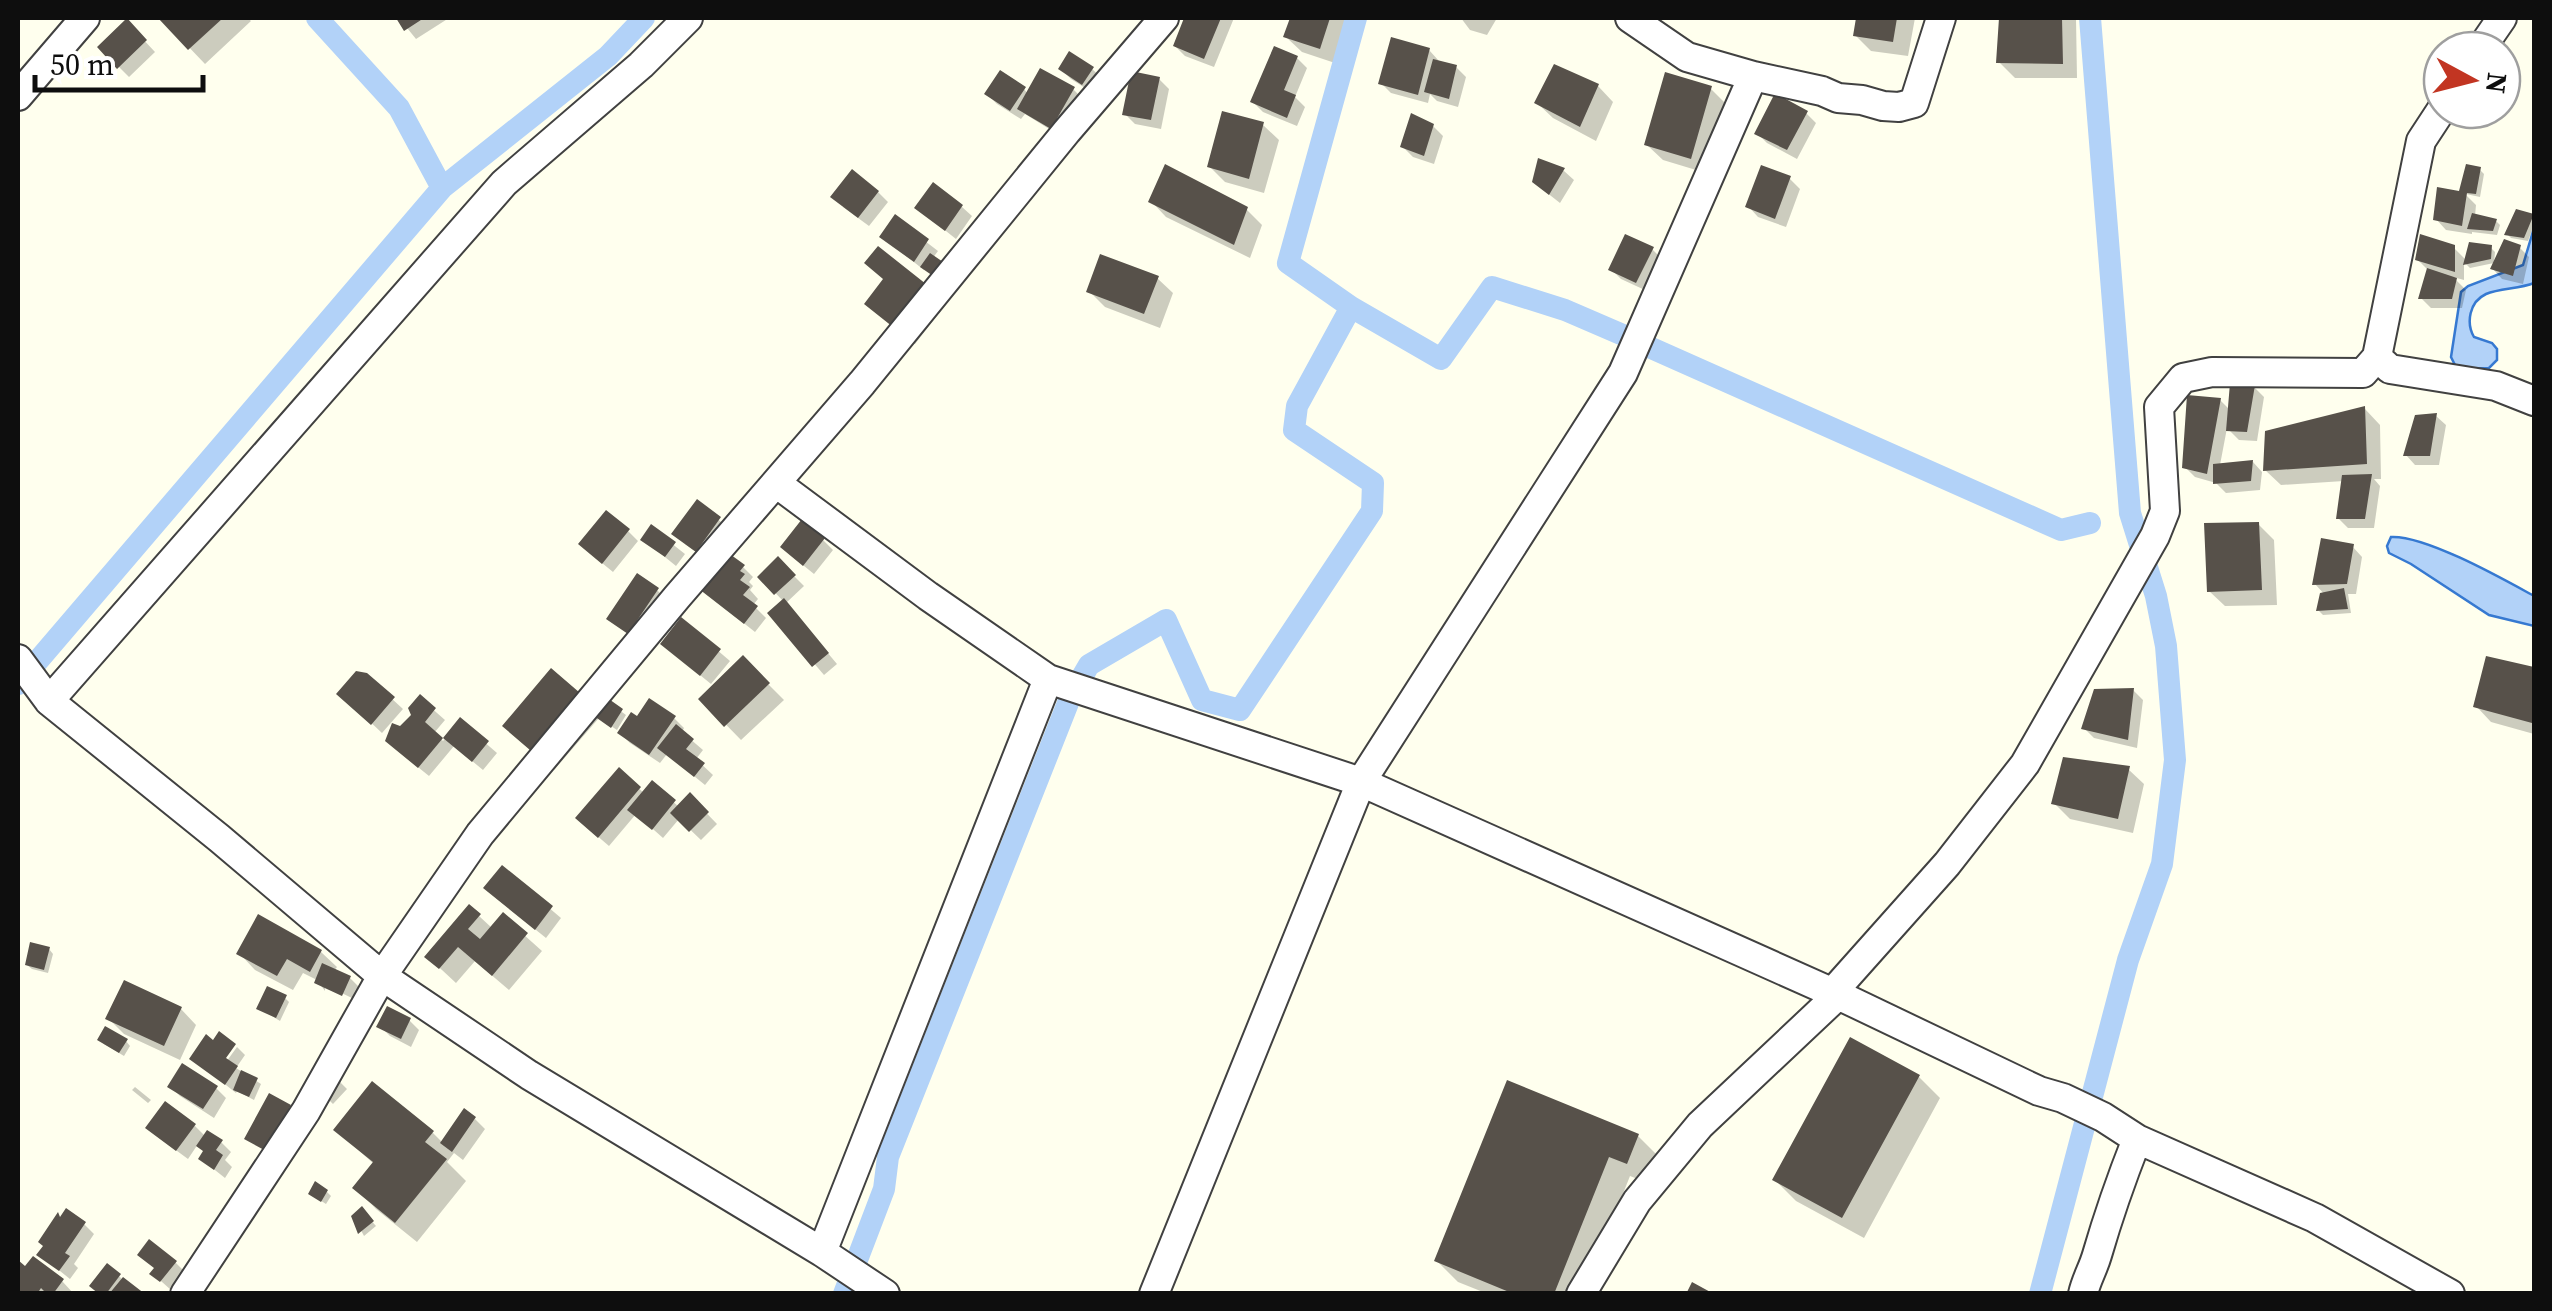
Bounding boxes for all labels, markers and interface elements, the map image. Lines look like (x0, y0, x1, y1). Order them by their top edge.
scale bar (35, 30, 202, 92)
north arrow (2422, 30, 2522, 130)
text: 50 m (50, 44, 114, 85)
text: N (2477, 71, 2517, 95)

